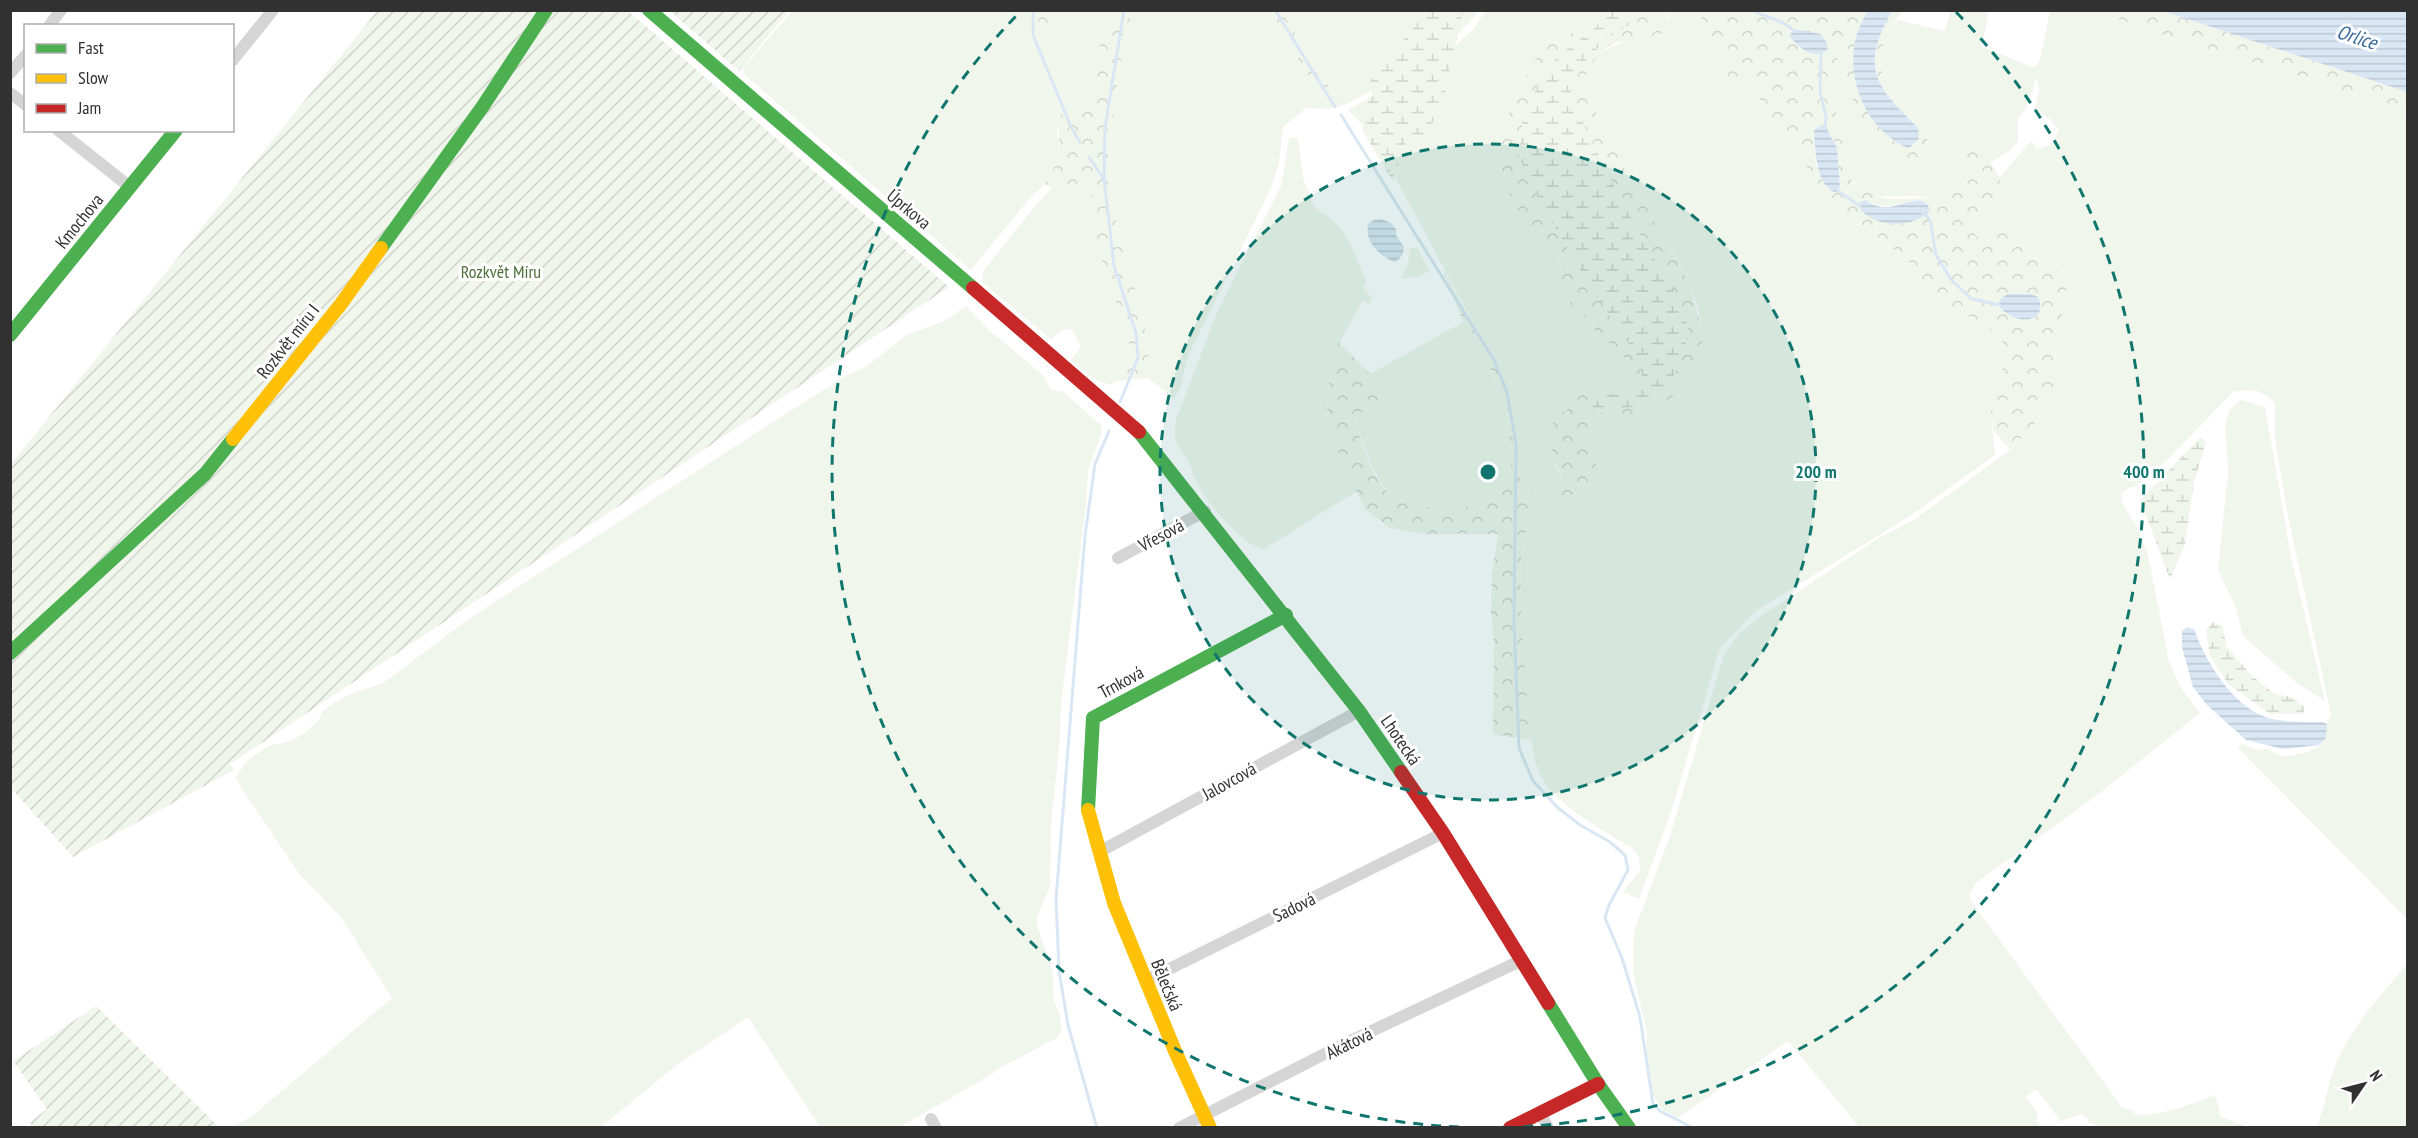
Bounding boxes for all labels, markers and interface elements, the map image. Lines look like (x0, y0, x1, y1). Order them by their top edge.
water label: Orlice (2334, 18, 2382, 56)
legend (24, 24, 234, 132)
text: Fast (78, 36, 104, 59)
text: Slow (78, 66, 109, 89)
text: Jam (77, 96, 101, 119)
street label: Úprkova (882, 184, 936, 234)
street label: Kmochova (50, 189, 108, 253)
park label: Rozkvět Míru (461, 260, 541, 283)
street label: Rozkvět míru I (252, 299, 324, 383)
text: 200 m (1795, 460, 1837, 483)
text: 400 m (2123, 460, 2165, 483)
centre of rings (1478, 462, 1498, 482)
street label: Vřesová (1133, 513, 1188, 557)
street label: Trnková (1094, 661, 1148, 703)
street label: Lhotecká (1376, 710, 1426, 770)
street label: Jalovcová (1197, 757, 1260, 806)
street label: Sadová (1269, 887, 1319, 927)
street label: Bělečská (1146, 956, 1188, 1014)
street label: Akátová (1322, 1022, 1376, 1064)
north arrow (2334, 1054, 2394, 1114)
text: N (2366, 1066, 2387, 1085)

